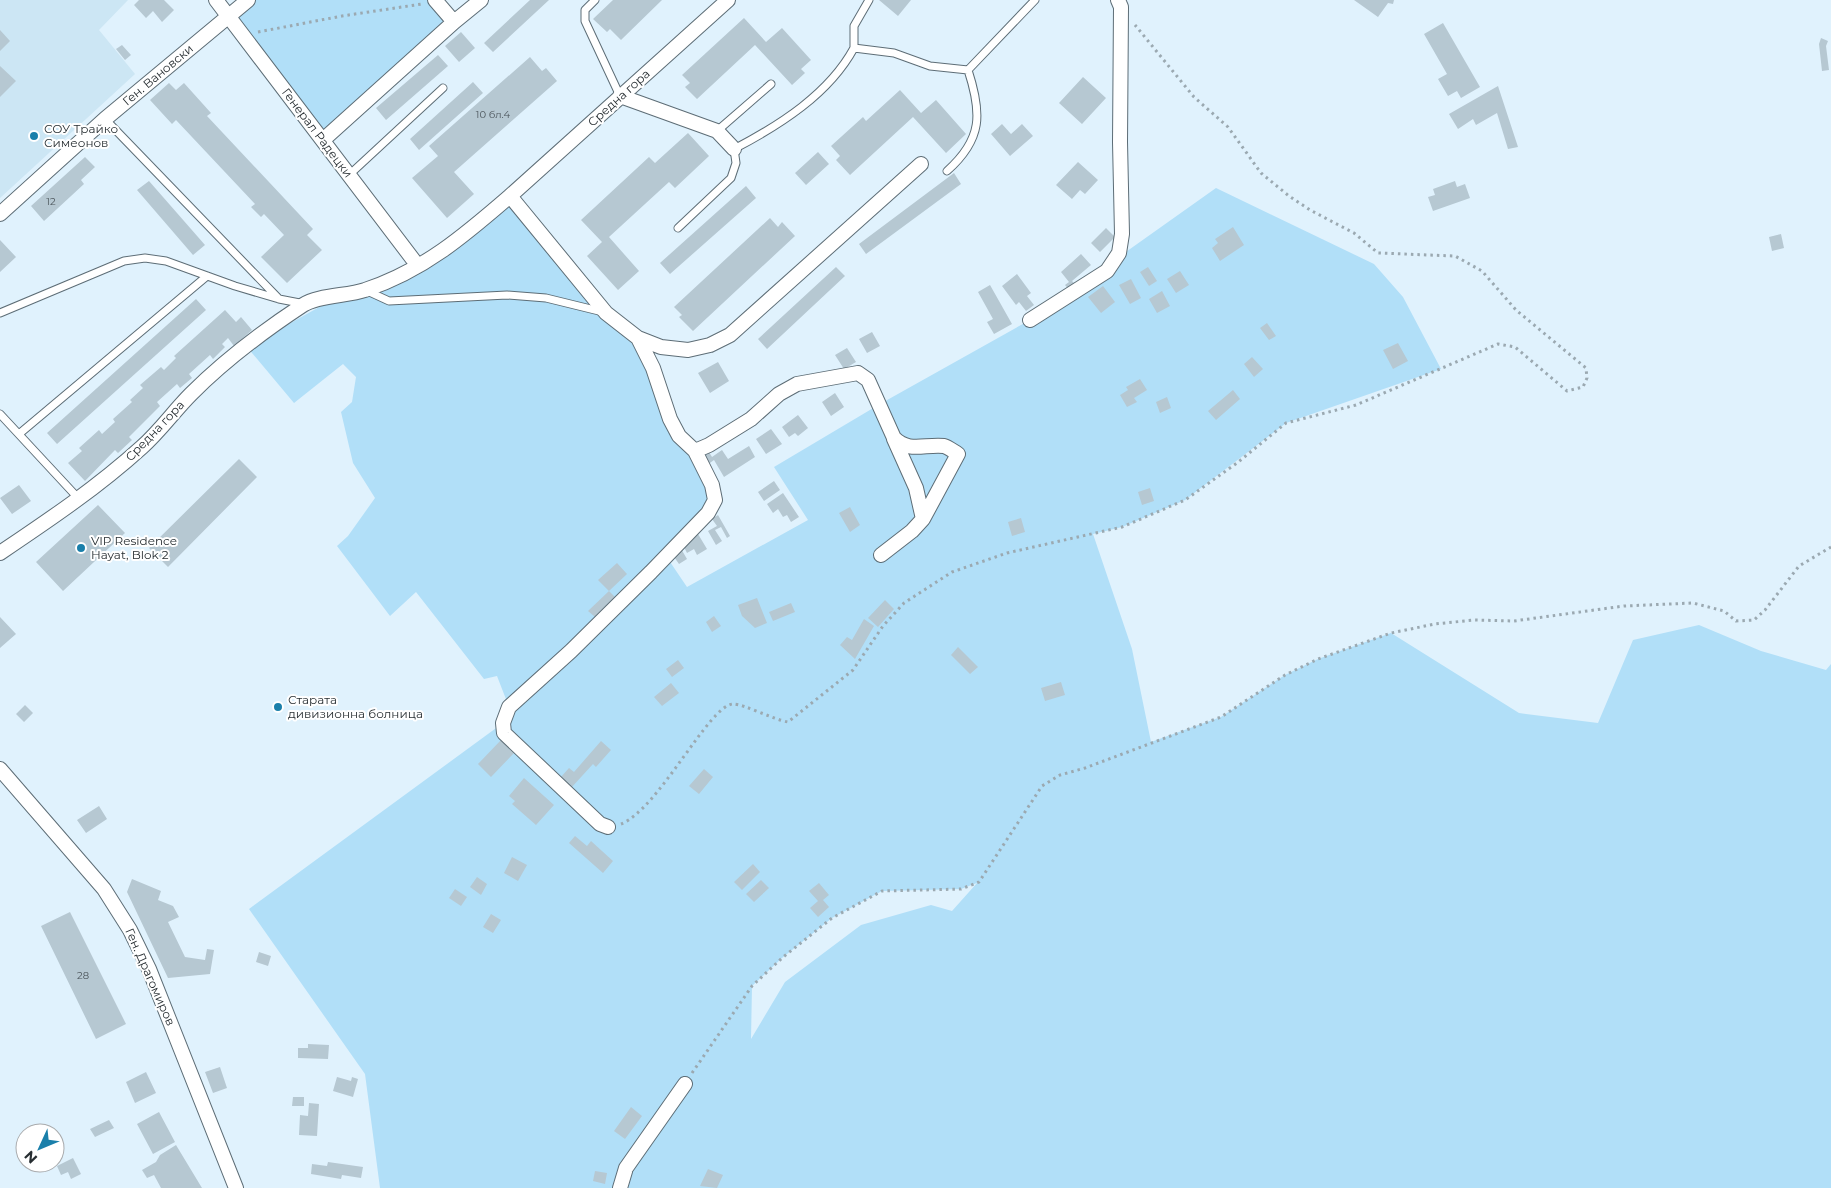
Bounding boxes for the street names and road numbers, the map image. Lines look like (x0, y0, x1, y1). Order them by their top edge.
street label: Ген. Вановски (119, 41, 196, 109)
street label: Средна гора (585, 66, 653, 129)
street label: Генерал Радецки (279, 85, 356, 180)
street label: Средна гора (122, 397, 187, 464)
street label: Ген. Драгомиров (122, 926, 179, 1028)

